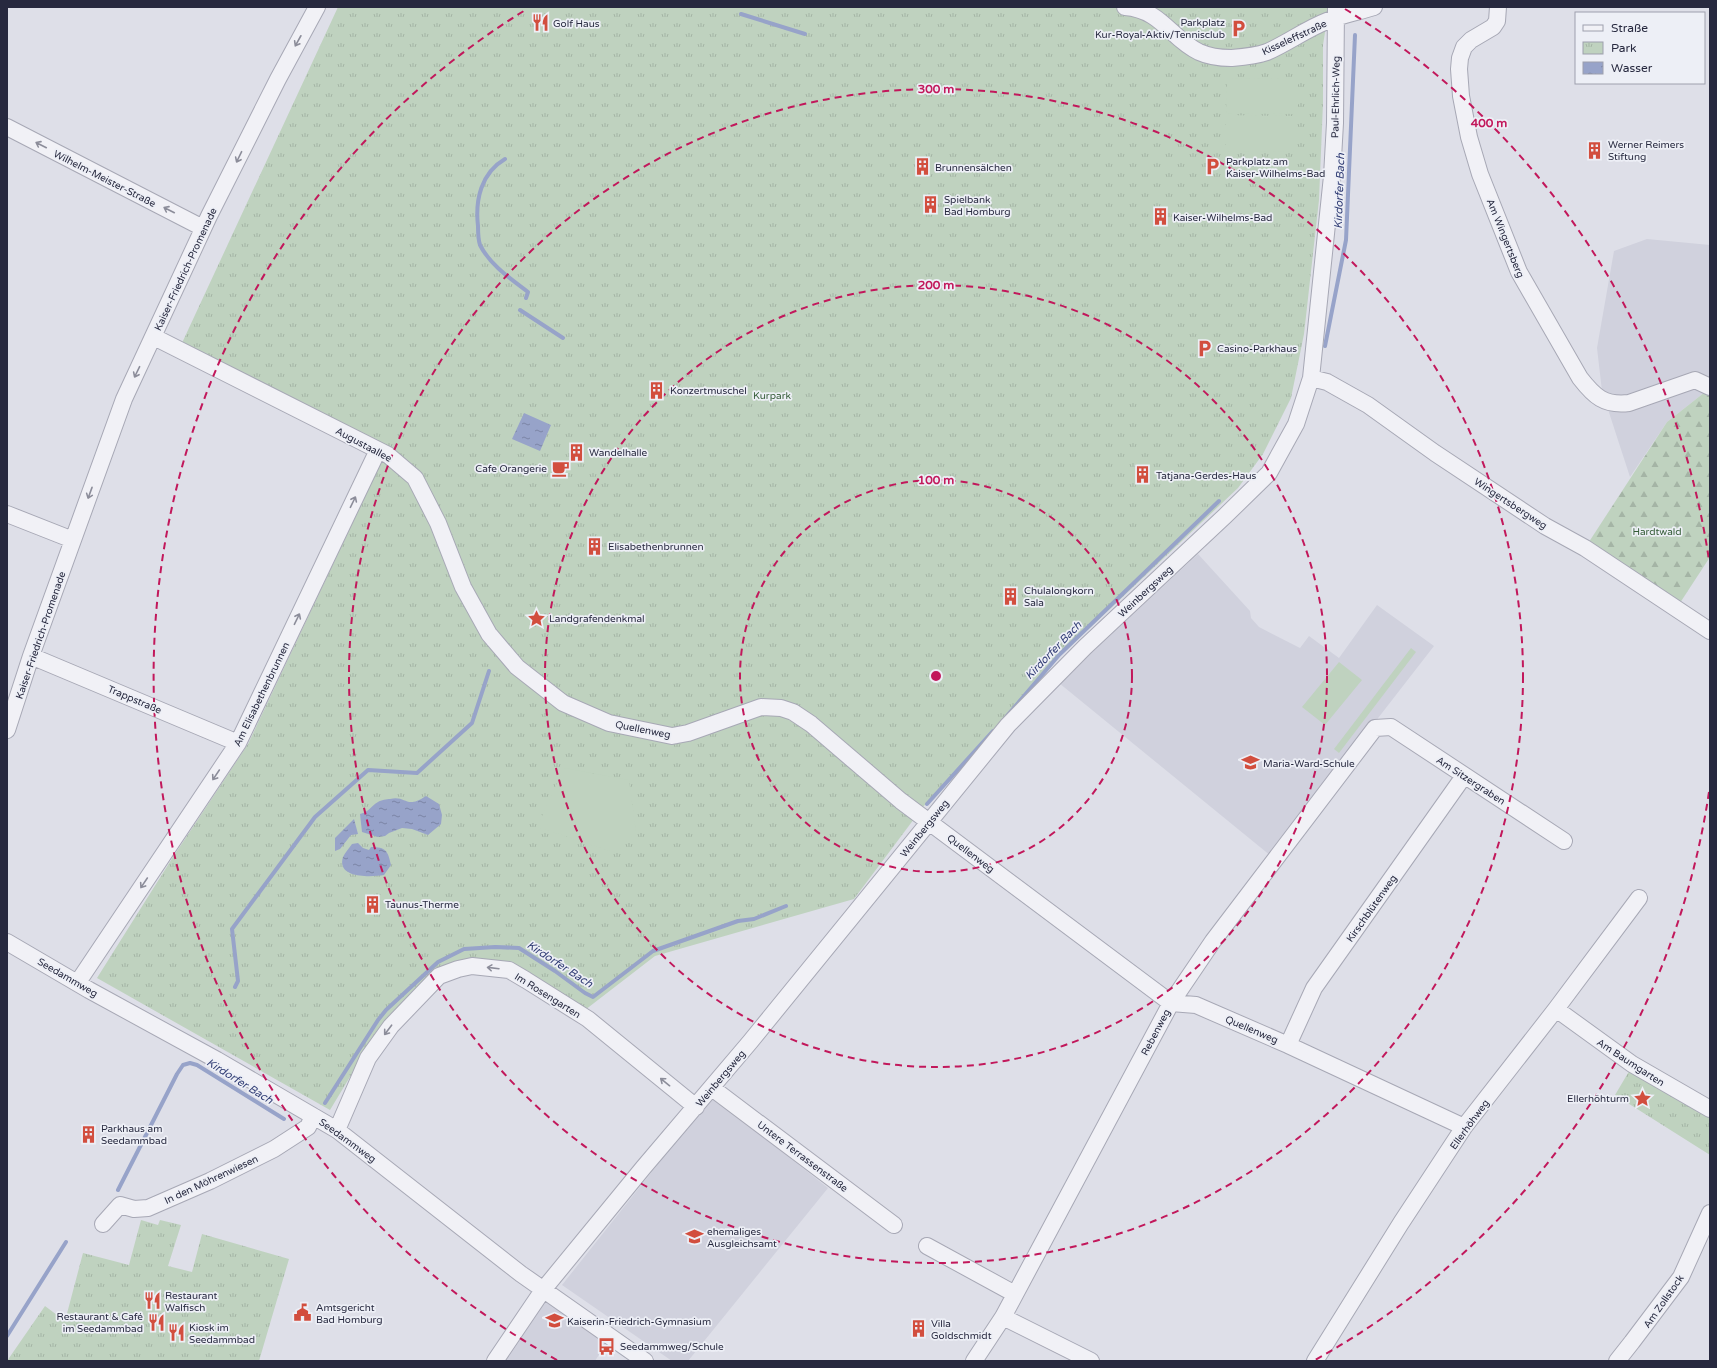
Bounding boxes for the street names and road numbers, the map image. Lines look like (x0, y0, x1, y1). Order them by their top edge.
street label: Kisseleffstraße (1260, 18, 1329, 58)
street label: Paul-Ehrlich-Weg (1329, 56, 1343, 138)
street label: Wilhelm-Meister-Straße (51, 148, 158, 210)
street label: Am Wingertsberg (1484, 197, 1526, 280)
street label: Kaiser-Friedrich-Promenade (152, 206, 220, 333)
street label: Augustaallee (333, 425, 394, 465)
street label: Wingertsbergweg (1472, 476, 1549, 532)
street label: Weinbergsweg (1116, 563, 1176, 620)
street label: Kaiser-Friedrich-Promenade (13, 570, 69, 701)
street label: Am Elisabethenbrunnen (231, 640, 292, 749)
street label: Trappstraße (106, 683, 164, 717)
street label: Quellenweg (614, 719, 672, 741)
street label: Am Sitzergraben (1434, 754, 1507, 808)
street label: Weinbergsweg (898, 797, 952, 860)
street label: Quellenweg (944, 832, 996, 876)
street label: Kirschblütenweg (1344, 873, 1399, 945)
street label: Seedammweg (35, 956, 100, 1000)
street label: Im Rosengarten (512, 971, 583, 1021)
street label: Rebenweg (1139, 1007, 1173, 1058)
street label: Quellenweg (1223, 1013, 1280, 1046)
street label: Am Baumgarten (1594, 1037, 1667, 1089)
street label: Weinbergsweg (694, 1048, 748, 1109)
street label: Ellerhöhweg (1448, 1097, 1492, 1152)
street label: Seedammweg (317, 1116, 378, 1166)
street label: Untere Terrassenstraße (755, 1119, 850, 1195)
street label: In den Möhrenwiesen (163, 1153, 260, 1207)
street label: Am Zollstock (1641, 1272, 1687, 1330)

